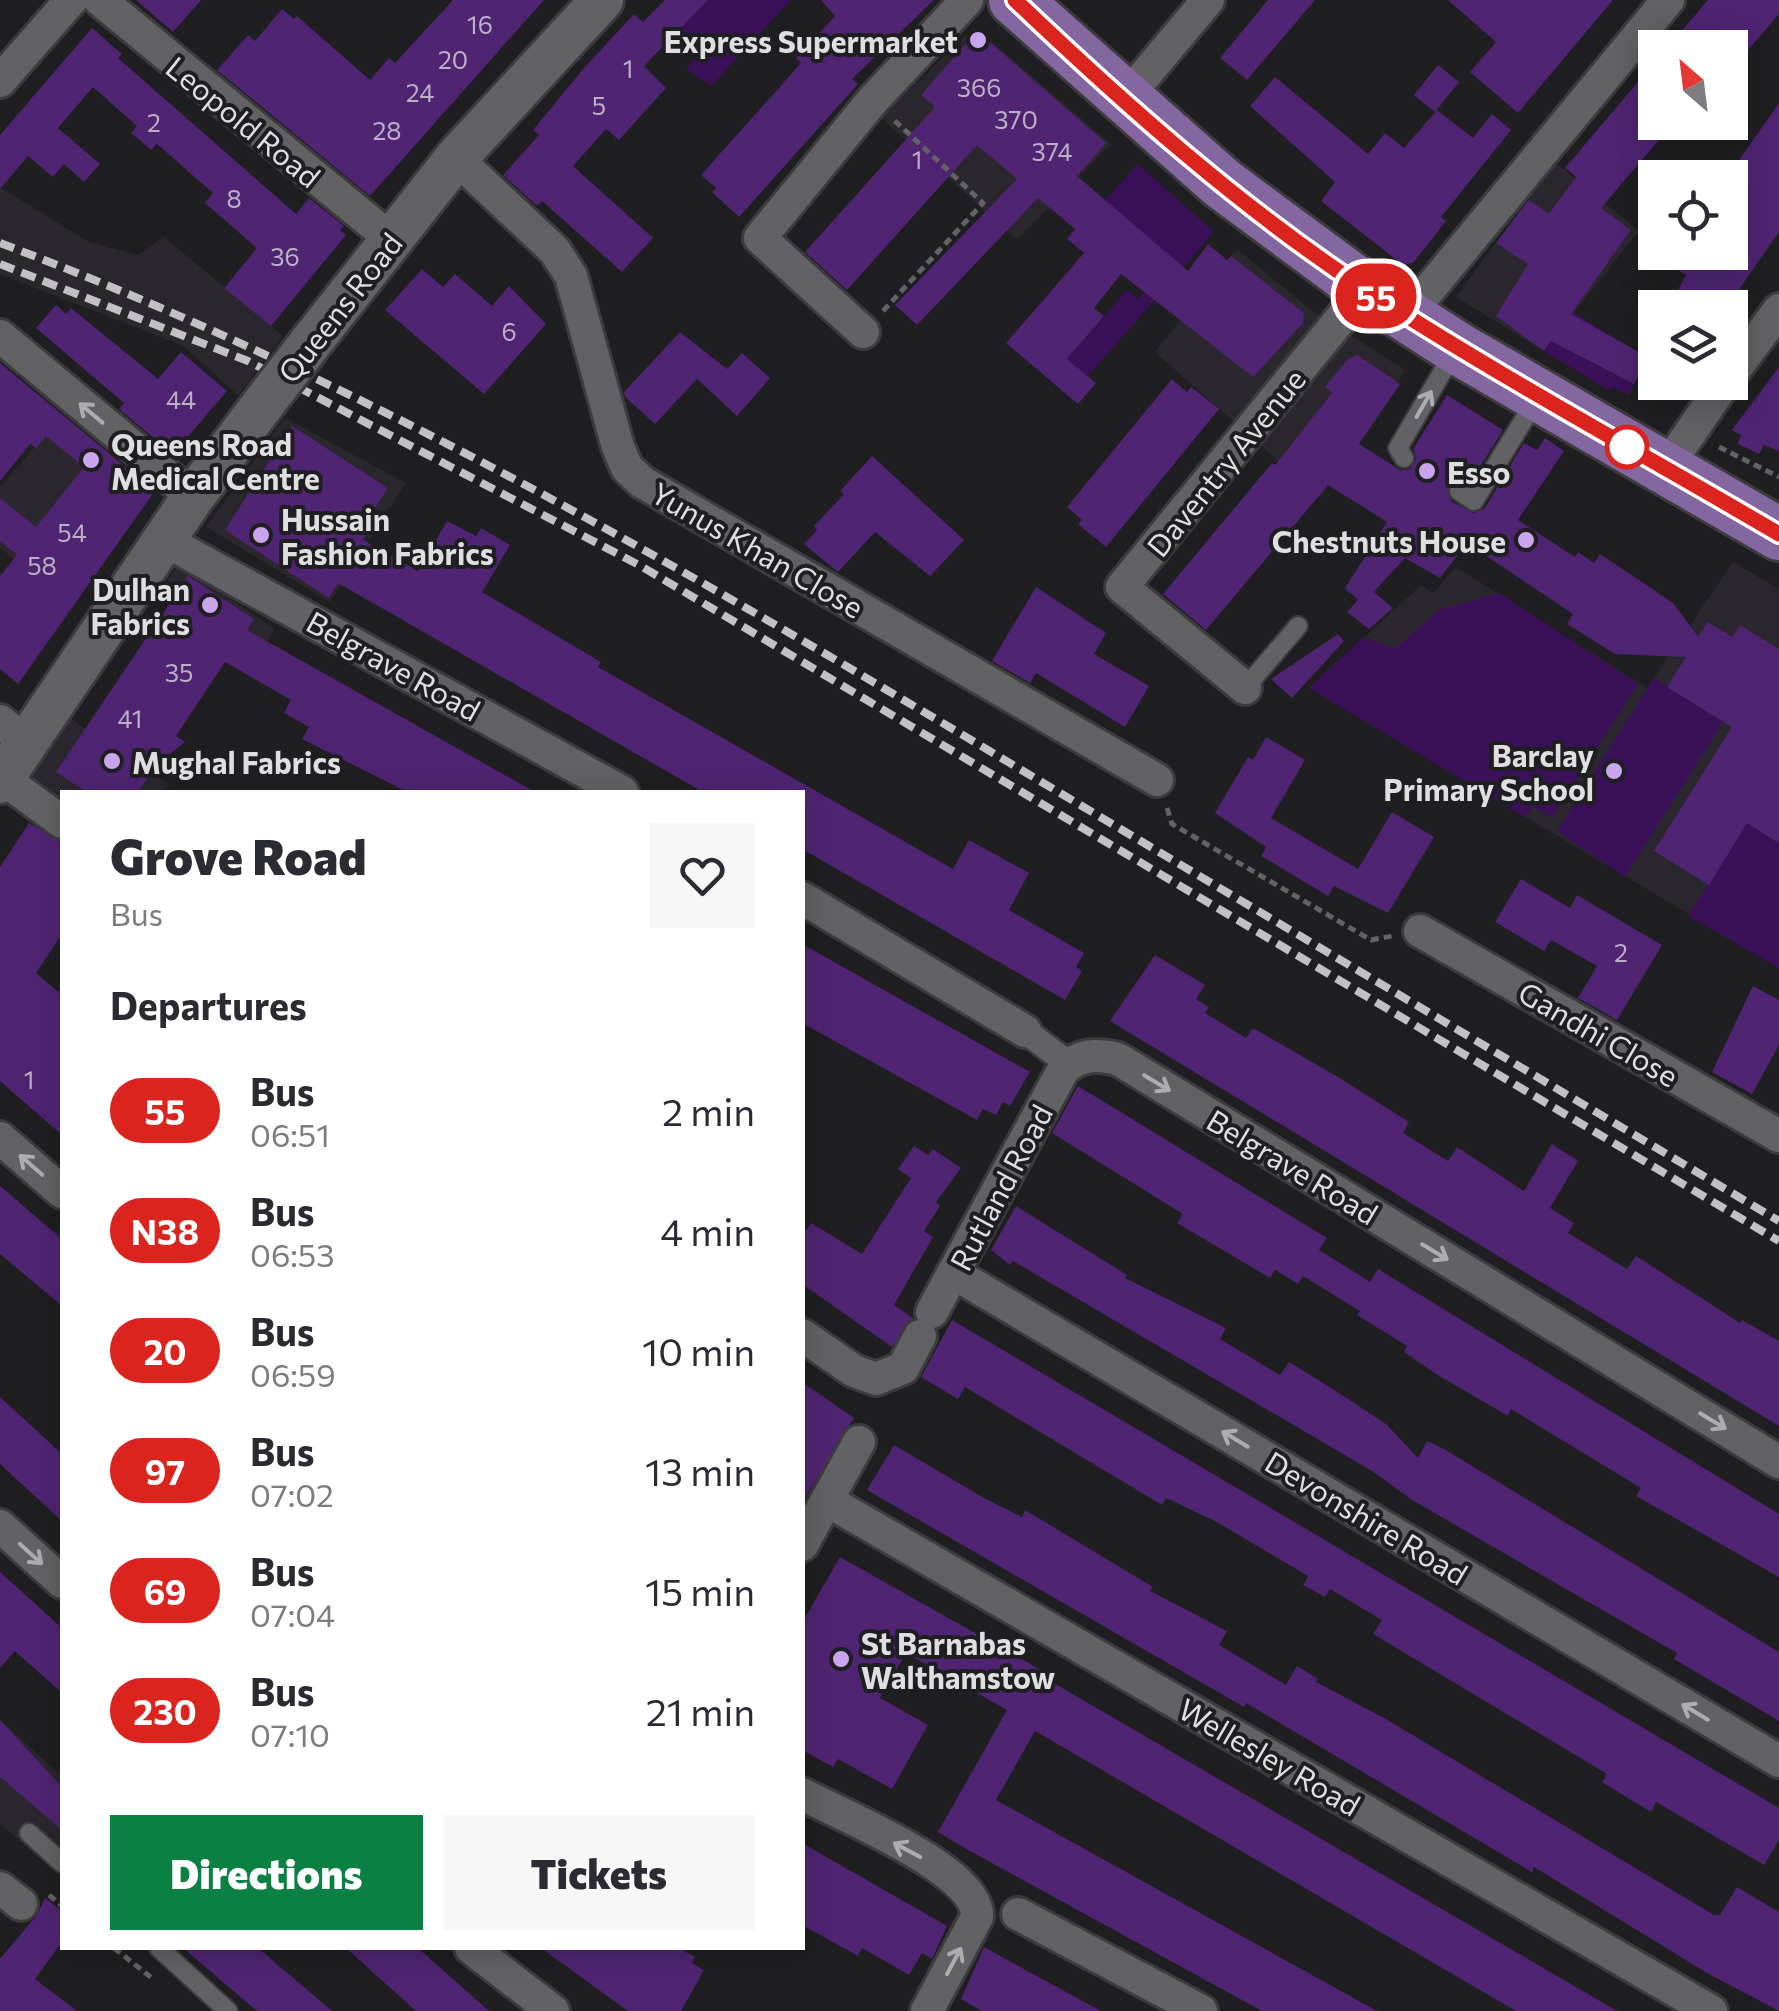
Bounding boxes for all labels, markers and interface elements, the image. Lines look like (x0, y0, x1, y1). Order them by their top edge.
house number: 16 (467, 9, 493, 39)
place label: Express Supermarket (664, 22, 958, 59)
marker: Express Supermarket (967, 29, 989, 51)
north arrow (1638, 30, 1748, 140)
map controls (1638, 30, 1748, 400)
house number: 20 (438, 44, 468, 74)
street label: Leopold Road (160, 48, 328, 194)
house number: 1 (623, 53, 633, 83)
house number: 366 (957, 72, 1001, 102)
house number: 24 (406, 77, 434, 107)
house number: 5 (592, 90, 606, 120)
house number: 370 (994, 104, 1038, 134)
house number: 2 (147, 107, 161, 137)
house number: 28 (373, 115, 401, 145)
house number: 374 (1032, 136, 1072, 166)
house number: 1 (912, 144, 922, 174)
button: locate (1638, 160, 1748, 270)
house number: 8 (226, 183, 242, 213)
street label: Queens Road (269, 225, 409, 389)
house number: 36 (270, 241, 300, 271)
line badge: 55 (1331, 264, 1421, 328)
text: 55 (1356, 275, 1396, 318)
button: layers (1638, 290, 1748, 400)
house number: 6 (501, 316, 517, 346)
street label: Daventry Avenue (1138, 361, 1312, 563)
house number: 44 (166, 384, 196, 414)
one-way arrow (1414, 390, 1434, 419)
one-way arrow (78, 402, 104, 424)
place label: Queens Road Medical Centre (111, 425, 320, 496)
unlabelled marker (1606, 426, 1648, 468)
marker: Queens Road Medical Centre (80, 449, 102, 471)
place label: Esso (1447, 453, 1511, 490)
marker: Esso (1416, 460, 1438, 482)
street label: Yunus Khan Close (645, 473, 871, 625)
place label: Hussain Fashion Fabrics (281, 500, 494, 571)
house number: 54 (57, 517, 87, 547)
place label: Chestnuts House (1272, 522, 1506, 559)
marker: Hussain Fashion Fabrics (250, 524, 272, 546)
marker: Chestnuts House (1515, 529, 1537, 551)
house number: 58 (27, 550, 57, 580)
place label: Dulhan Fabrics (90, 570, 190, 641)
marker: Dulhan Fabrics (199, 594, 221, 616)
street label: Belgrave Road (301, 602, 487, 728)
house number: 35 (165, 657, 193, 687)
house number: 41 (118, 703, 142, 733)
place label: Barclay Primary School (1383, 736, 1595, 807)
place label: Mughal Fabrics (132, 743, 341, 780)
marker: Mughal Fabrics (101, 750, 123, 772)
marker: Barclay Primary School (1603, 760, 1625, 782)
button: heart (650, 823, 755, 928)
text: Grove Road (110, 826, 366, 885)
text: Bus (110, 893, 163, 933)
house number: 2 (1614, 937, 1628, 967)
street label: Gandhi Close (1513, 972, 1685, 1094)
text: Departures (110, 981, 307, 1028)
house number: 1 (24, 1064, 34, 1094)
text: Bus (250, 1067, 315, 1114)
one-way arrow (1143, 1073, 1171, 1093)
text: 2 min (662, 1087, 755, 1134)
text: 55 (145, 1089, 185, 1132)
street label: Rutland Road (941, 1098, 1059, 1276)
street label: Belgrave Road (1201, 1101, 1385, 1231)
text: 06:51 (250, 1114, 330, 1154)
one-way arrow (19, 1154, 44, 1177)
text: Bus (250, 1187, 315, 1234)
text: 4 min (660, 1207, 755, 1254)
text: N38 (131, 1209, 199, 1252)
text: 06:53 (250, 1234, 335, 1274)
one-way arrow (1420, 1242, 1449, 1262)
text: Bus (250, 1307, 315, 1354)
text: 10 min (642, 1327, 755, 1374)
text: 20 (144, 1329, 186, 1372)
text: 06:59 (250, 1354, 336, 1394)
one-way arrow (1698, 1411, 1727, 1432)
text: Bus (250, 1427, 315, 1474)
one-way arrow (1221, 1429, 1250, 1449)
street label: Devonshire Road (1259, 1442, 1475, 1592)
text: 13 min (645, 1447, 755, 1494)
text: 97 (145, 1449, 185, 1492)
text: 07:02 (250, 1474, 334, 1514)
one-way arrow (18, 1542, 43, 1565)
text: Bus (250, 1547, 315, 1594)
text: 15 min (645, 1567, 755, 1614)
text: 69 (144, 1569, 186, 1612)
text: 07:04 (250, 1594, 335, 1634)
place label: St Barnabas Walthamstow (861, 1624, 1055, 1695)
marker: St Barnabas Walthamstow (830, 1648, 852, 1670)
text: Bus (250, 1667, 315, 1714)
text: 21 min (646, 1687, 755, 1734)
text: 230 (133, 1689, 197, 1732)
street label: Wellesley Road (1173, 1689, 1367, 1823)
one-way arrow (1681, 1701, 1710, 1721)
text: 07:10 (250, 1714, 330, 1754)
button: Directions (110, 1815, 423, 1930)
button: Tickets (443, 1815, 755, 1930)
one-way arrow (893, 1839, 922, 1859)
one-way arrow (944, 1947, 964, 1977)

